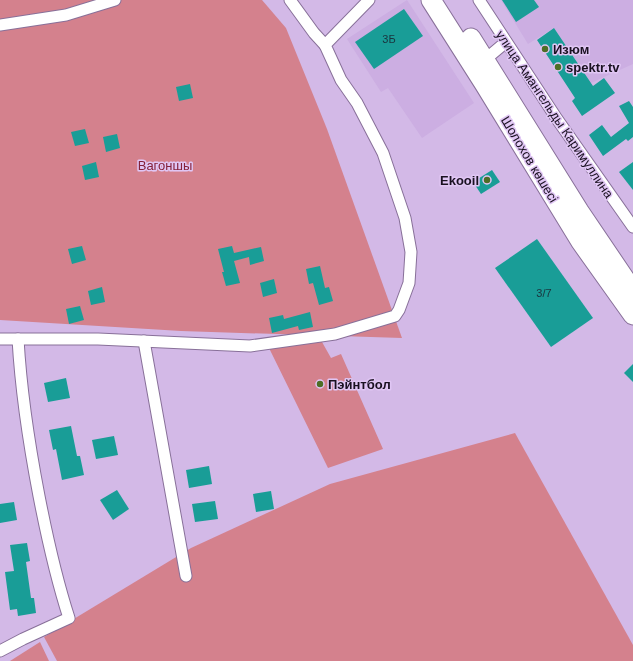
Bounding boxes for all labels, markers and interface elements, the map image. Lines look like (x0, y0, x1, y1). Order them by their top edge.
street label: улица Амангельды Каримуллина (493, 28, 617, 202)
house number: 3Б (382, 33, 396, 45)
place label: Изюм (553, 42, 589, 57)
marker: Изюм (540, 44, 550, 54)
place label: spektr.tv (566, 60, 620, 75)
marker: spektr.tv (553, 62, 563, 72)
street label: Шолохов көшесі (498, 114, 561, 205)
park label: Вагоншы (138, 158, 192, 173)
place label: Ekooil (440, 173, 479, 188)
marker: Ekooil (482, 175, 492, 185)
house number: 3/7 (536, 287, 552, 299)
place label: Пэйнтбол (328, 377, 391, 392)
marker: Пэйнтбол (315, 379, 325, 389)

